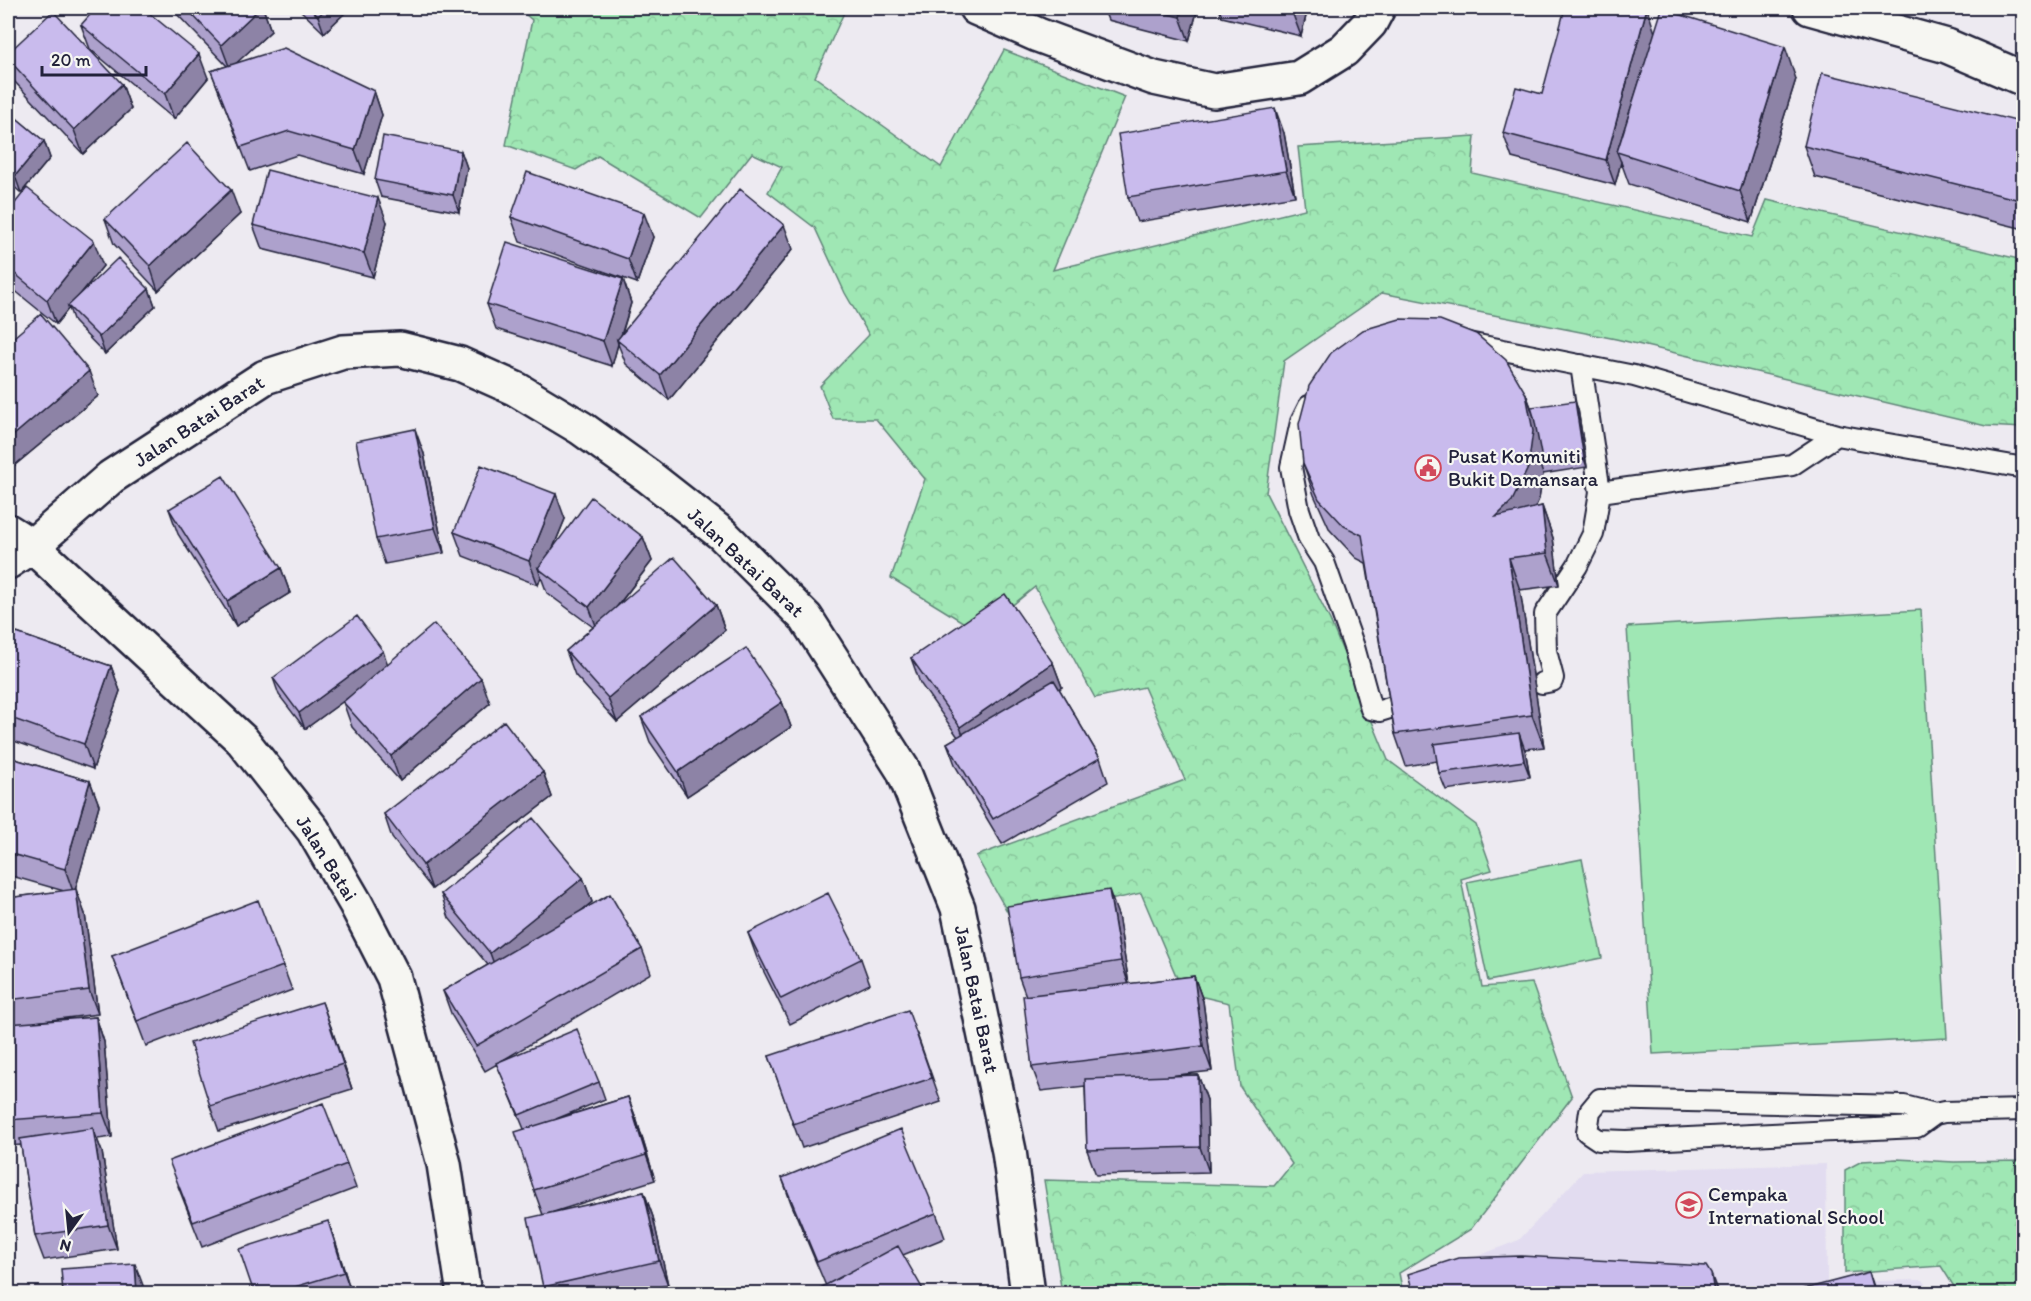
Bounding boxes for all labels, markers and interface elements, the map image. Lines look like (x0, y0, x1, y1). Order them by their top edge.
scale bar (42, 39, 146, 77)
text: 20 m (51, 49, 91, 71)
street label: Jalan Batai Barat (129, 370, 269, 472)
place label: Pusat Komuniti Bukit Damansara (1448, 444, 1599, 491)
public building icon: Pusat Komuniti Bukit Damansara (1413, 453, 1443, 483)
street label: Jalan Batai Barat (683, 502, 810, 622)
street label: Jalan Batai (291, 811, 363, 905)
street label: Jalan Batai Barat (950, 923, 1004, 1076)
place label: Cempaka International School (1708, 1182, 1884, 1229)
school or university icon: Cempaka International School (1674, 1190, 1704, 1220)
north arrow (39, 1202, 99, 1262)
text: N (58, 1235, 73, 1257)

